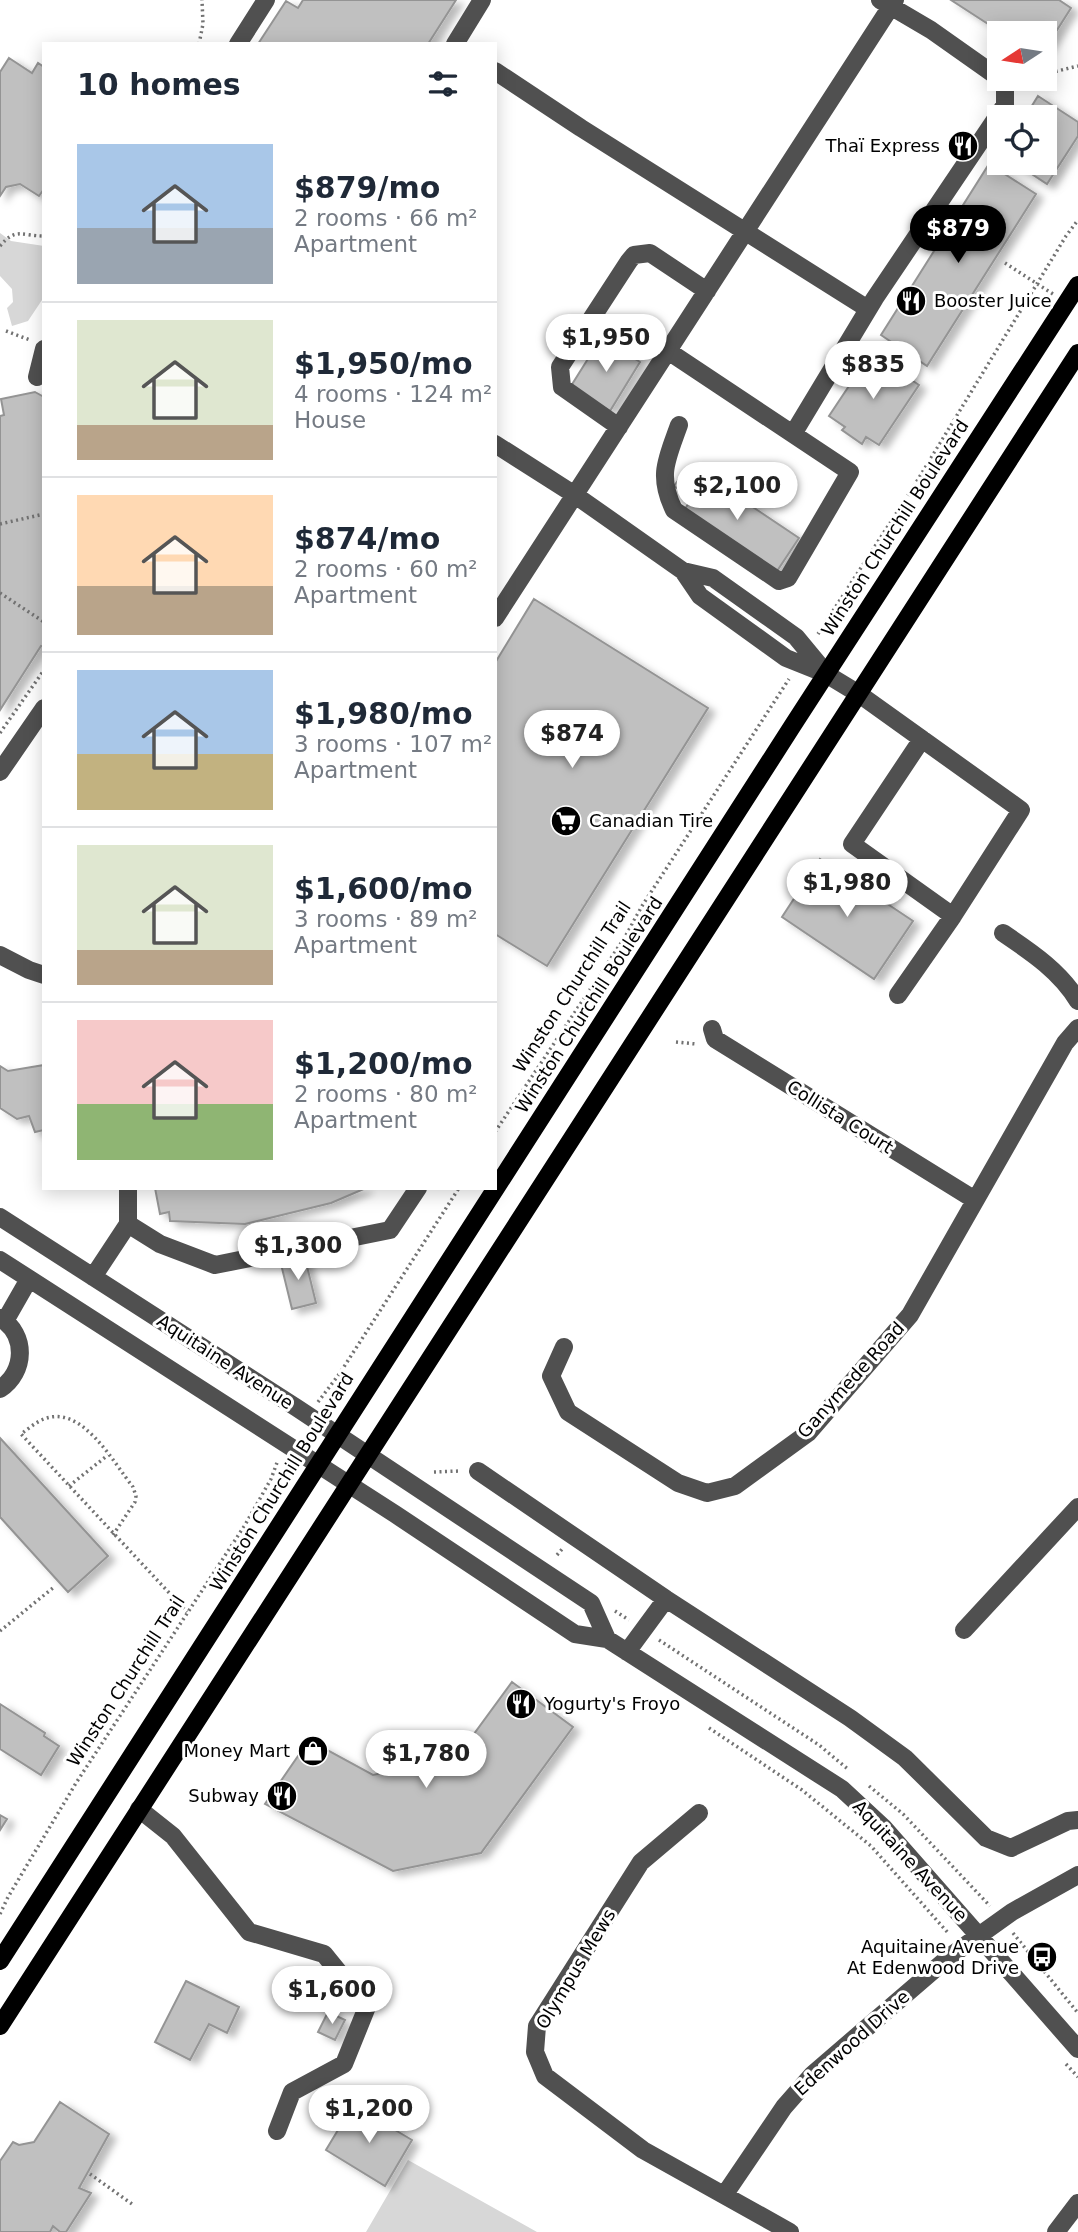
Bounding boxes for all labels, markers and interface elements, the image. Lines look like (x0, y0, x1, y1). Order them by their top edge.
north arrow (987, 21, 1057, 91)
map controls (987, 21, 1057, 175)
icon: filters (424, 65, 462, 103)
text: 10 homes (77, 67, 241, 102)
button: locate (987, 105, 1057, 175)
restaurant icon: Thaï Express (946, 129, 980, 163)
place label: Thaï Express (825, 135, 940, 156)
text: $879/mo (294, 170, 440, 205)
icon: home (133, 172, 217, 256)
text: 2 rooms · 66 m² (294, 205, 478, 231)
pin: $879 (917, 205, 999, 265)
text: $879 (926, 215, 990, 241)
text: Apartment (294, 231, 417, 257)
restaurant icon: Booster Juice (894, 284, 928, 318)
place label: Booster Juice (934, 290, 1052, 311)
pin: $1,950 (549, 314, 663, 374)
text: $1,950 (562, 324, 650, 350)
pin: $835 (832, 342, 914, 401)
text: $1,950/mo (294, 346, 473, 381)
icon: home (133, 348, 217, 432)
text: $835 (841, 351, 905, 377)
text: 4 rooms · 124 m² (294, 381, 492, 407)
text: House (294, 407, 366, 433)
street label: Winston Churchill Boulevard (817, 416, 973, 640)
pin: $2,100 (680, 462, 794, 522)
text: $2,100 (693, 472, 781, 498)
text: $874/mo (294, 521, 440, 556)
icon: home (133, 523, 217, 607)
text: 2 rooms · 60 m² (294, 556, 478, 582)
text: Apartment (294, 582, 417, 608)
text: $1,980/mo (294, 696, 473, 731)
icon: home (133, 698, 217, 782)
pin: $874 (531, 710, 613, 770)
text: $874 (540, 720, 604, 746)
text: 3 rooms · 107 m² (294, 731, 492, 757)
text: Apartment (294, 757, 417, 783)
supermarket icon: Canadian Tire (549, 804, 583, 838)
place label: Canadian Tire (589, 810, 713, 831)
pin: $1,980 (790, 860, 904, 919)
text: $1,980 (803, 869, 891, 895)
text: $1,600/mo (294, 871, 473, 906)
icon: home (133, 873, 217, 957)
street label: Winston Churchill Boulevard (511, 893, 667, 1117)
street label: Winston Churchill Trail (508, 897, 635, 1076)
text: 3 rooms · 89 m² (294, 906, 478, 932)
text: Apartment (294, 932, 417, 958)
text: $1,200/mo (294, 1046, 473, 1081)
icon: home (133, 1048, 217, 1132)
street label: Collista Court (783, 1076, 897, 1158)
text: 2 rooms · 80 m² (294, 1081, 478, 1107)
text: Apartment (294, 1107, 417, 1133)
pin: $1,300 (241, 1222, 355, 1282)
text: $1,300 (254, 1232, 342, 1258)
street label: Aquitaine Avenue (153, 1310, 297, 1413)
street label: Ganymede Road (793, 1317, 908, 1442)
street label: Winston Churchill Boulevard (205, 1369, 358, 1595)
street label: Winston Churchill Trail (62, 1591, 189, 1770)
restaurant icon: Yogurty's Froyo (504, 1687, 538, 1721)
place label: Yogurty's Froyo (543, 1693, 680, 1714)
pin: $1,780 (369, 1730, 483, 1790)
shop icon: Money Mart (296, 1734, 330, 1768)
place label: Money Mart (184, 1740, 290, 1761)
text: $1,780 (382, 1740, 470, 1766)
restaurant icon: Subway (265, 1779, 299, 1813)
place label: Subway (188, 1785, 259, 1806)
street label: Aquitaine Avenue (849, 1796, 972, 1926)
street label: Olympus Mews (532, 1905, 620, 2032)
place label: Aquitaine Avenue At Edenwood Drive (847, 1936, 1019, 1978)
bus stop icon: Aquitaine Avenue At Edenwood Drive (1025, 1940, 1059, 1974)
pin: $1,600 (275, 1966, 389, 2026)
text: $1,600 (288, 1976, 376, 2002)
street label: Edenwood Drive (790, 1986, 913, 2100)
pin: $1,200 (312, 2086, 426, 2145)
text: $1,200 (325, 2095, 413, 2121)

